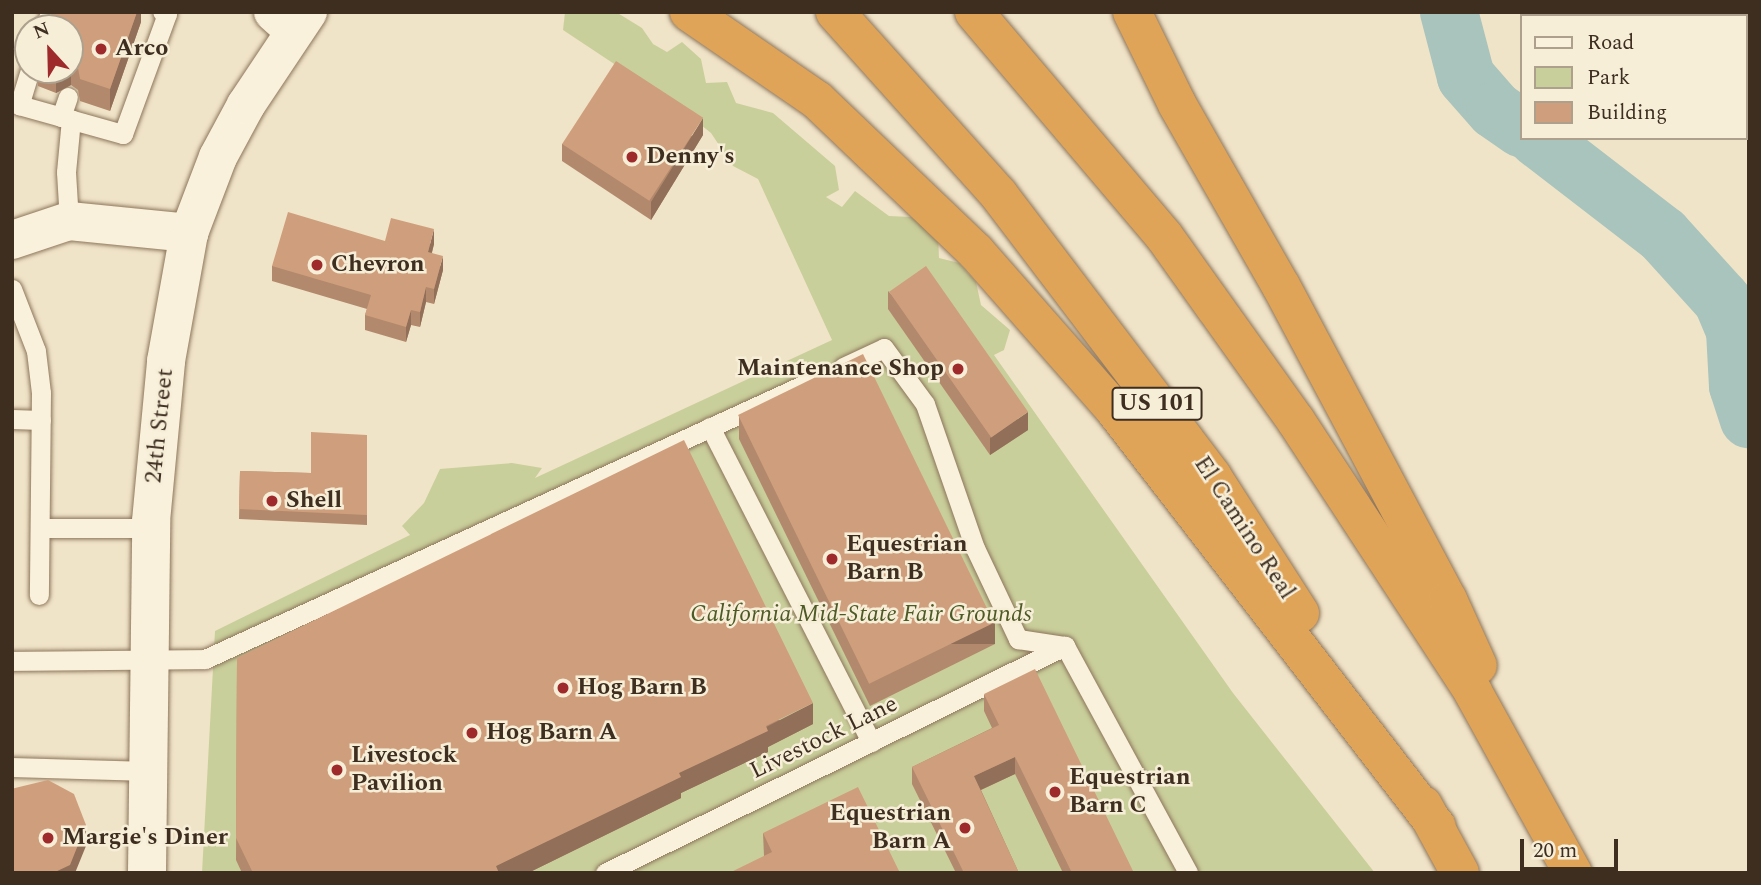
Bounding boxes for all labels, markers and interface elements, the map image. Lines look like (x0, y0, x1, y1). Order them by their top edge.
north arrow (14, 14, 84, 84)
legend (1520, 14, 1747, 140)
text: N (29, 15, 54, 47)
text: Road (1587, 27, 1634, 59)
place label: Arco (115, 35, 168, 63)
marker: Arco (93, 41, 109, 57)
text: Park (1587, 62, 1630, 94)
text: Building (1587, 97, 1667, 129)
place label: Denny's (646, 143, 735, 171)
marker: Denny's (624, 149, 640, 165)
place label: Chevron (331, 251, 425, 279)
marker: Chevron (309, 257, 325, 273)
place label: Maintenance Shop (737, 355, 944, 383)
marker: Maintenance Shop (950, 361, 966, 377)
street label: 24th Street (140, 367, 180, 485)
road number: US 101 (1112, 384, 1202, 424)
street label: El Camino Real (1187, 451, 1301, 605)
place label: Shell (286, 487, 342, 515)
marker: Shell (264, 493, 280, 509)
place label: Equestrian Barn B (846, 531, 967, 587)
marker: Equestrian Barn B (824, 551, 840, 567)
park label: California Mid-State Fair Grounds (690, 601, 1032, 629)
place label: Hog Barn B (577, 674, 707, 702)
marker: Hog Barn B (555, 680, 571, 696)
street label: Livestock Lane (745, 690, 903, 786)
place label: Hog Barn A (486, 719, 617, 747)
marker: Hog Barn A (464, 725, 480, 741)
place label: Livestock Pavilion (351, 742, 457, 798)
marker: Livestock Pavilion (329, 762, 345, 778)
place label: Equestrian Barn C (1069, 764, 1190, 820)
marker: Equestrian Barn C (1047, 784, 1063, 800)
place label: Equestrian Barn A (830, 800, 951, 856)
marker: Equestrian Barn A (957, 820, 973, 836)
place label: Margie's Diner (62, 824, 228, 852)
scale bar (1523, 826, 1621, 870)
marker: Margie's Diner (40, 830, 56, 846)
text: 20 m (1533, 835, 1577, 867)

